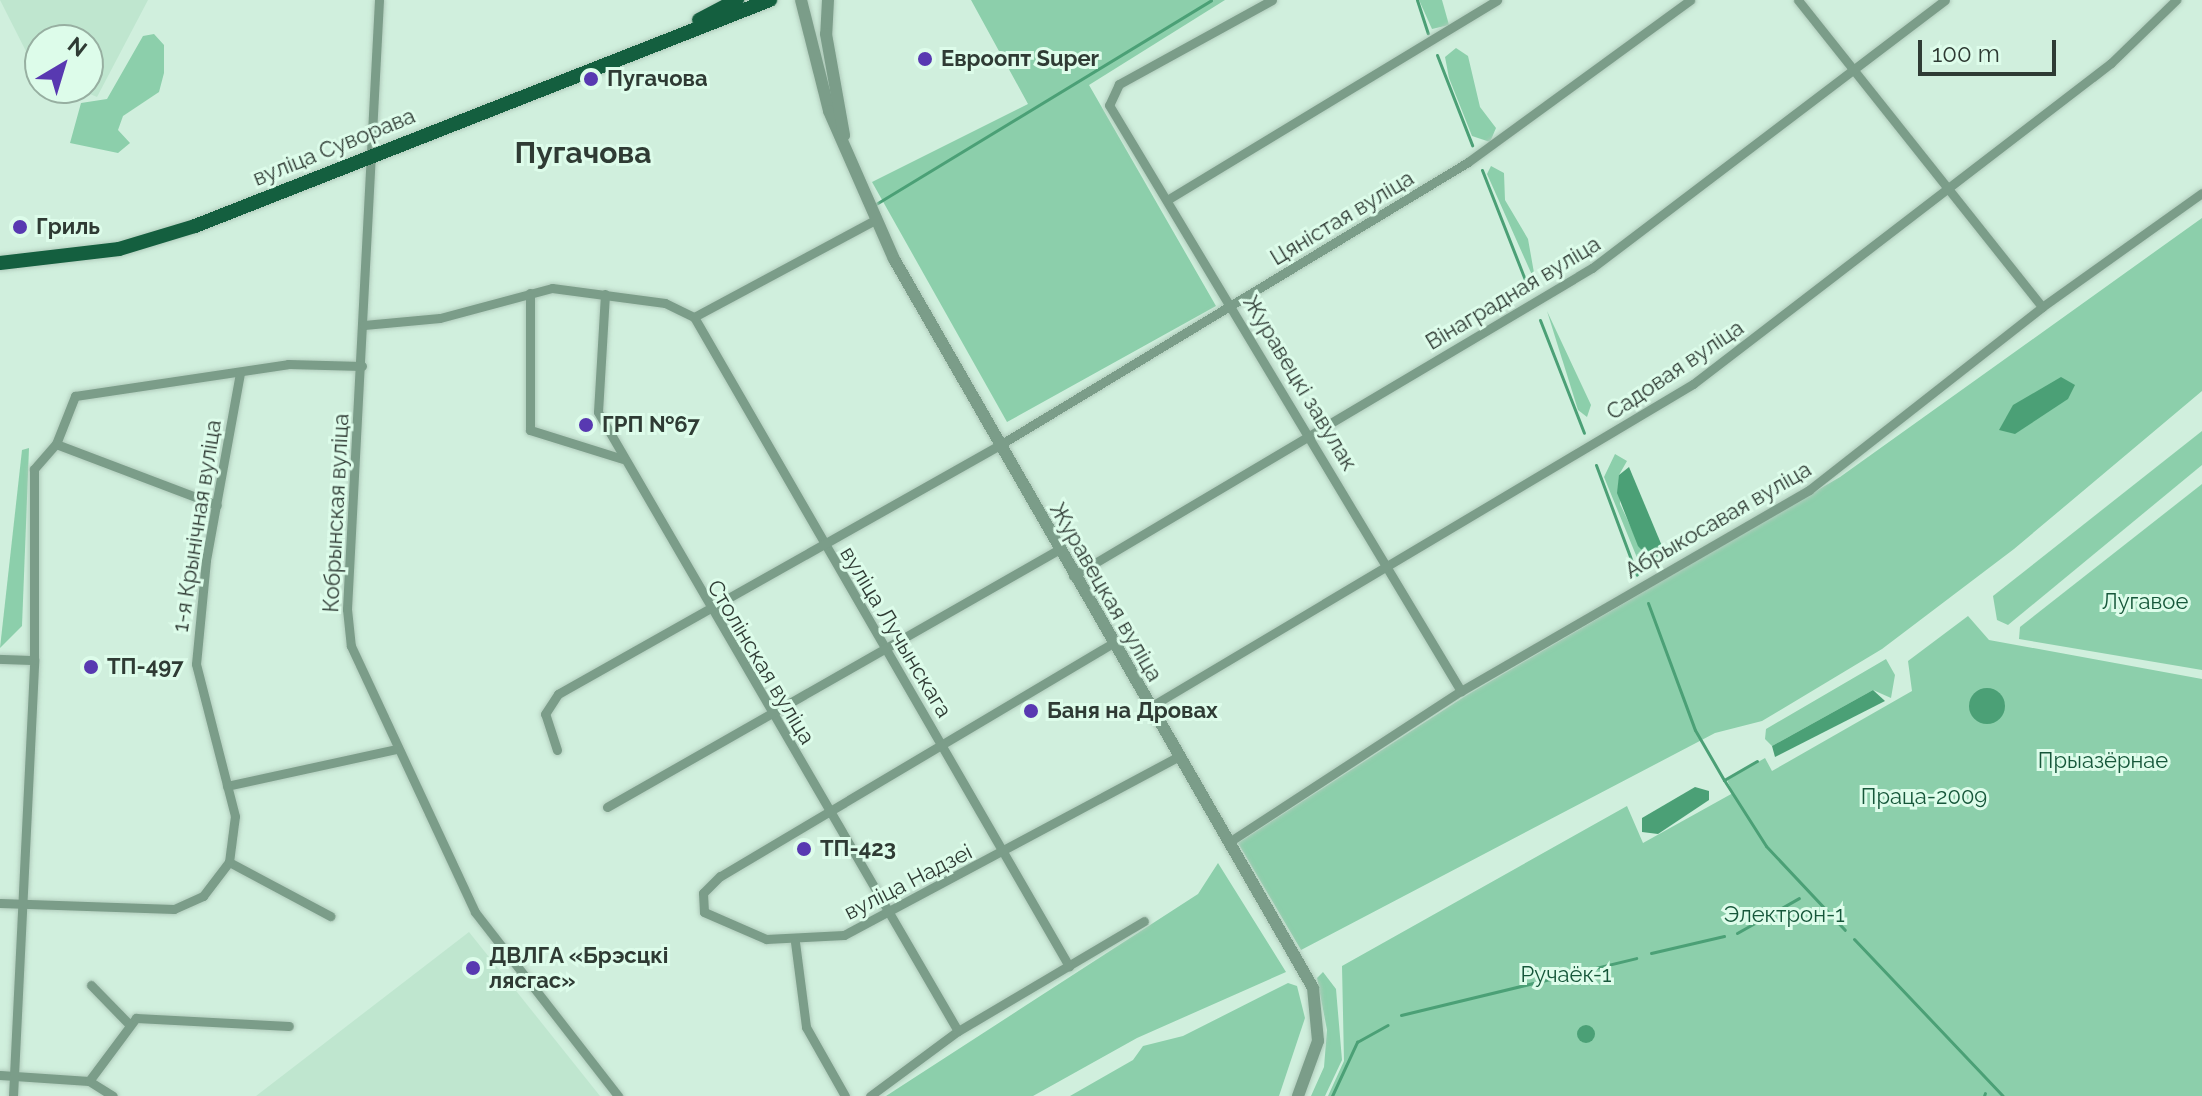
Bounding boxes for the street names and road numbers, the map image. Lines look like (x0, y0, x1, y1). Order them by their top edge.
street label: вуліца Суворава (249, 102, 419, 192)
street label: Цяністая вуліца (1266, 165, 1418, 271)
street label: Вінаградная вуліца (1421, 230, 1605, 356)
street label: Журавецкі завулак (1237, 291, 1363, 475)
street label: Садовая вуліца (1602, 314, 1748, 426)
street label: Кобрынская вуліца (318, 413, 354, 613)
street label: 1-я Крынічная вуліца (167, 418, 227, 634)
street label: Абрыкосавая вуліца (1620, 456, 1816, 584)
street label: Журавецкая вуліца (1044, 498, 1168, 686)
street label: вуліца Лучынскага (835, 542, 957, 722)
street label: Столінская вуліца (702, 575, 820, 749)
street label: вуліца Надзеі (840, 838, 976, 926)

